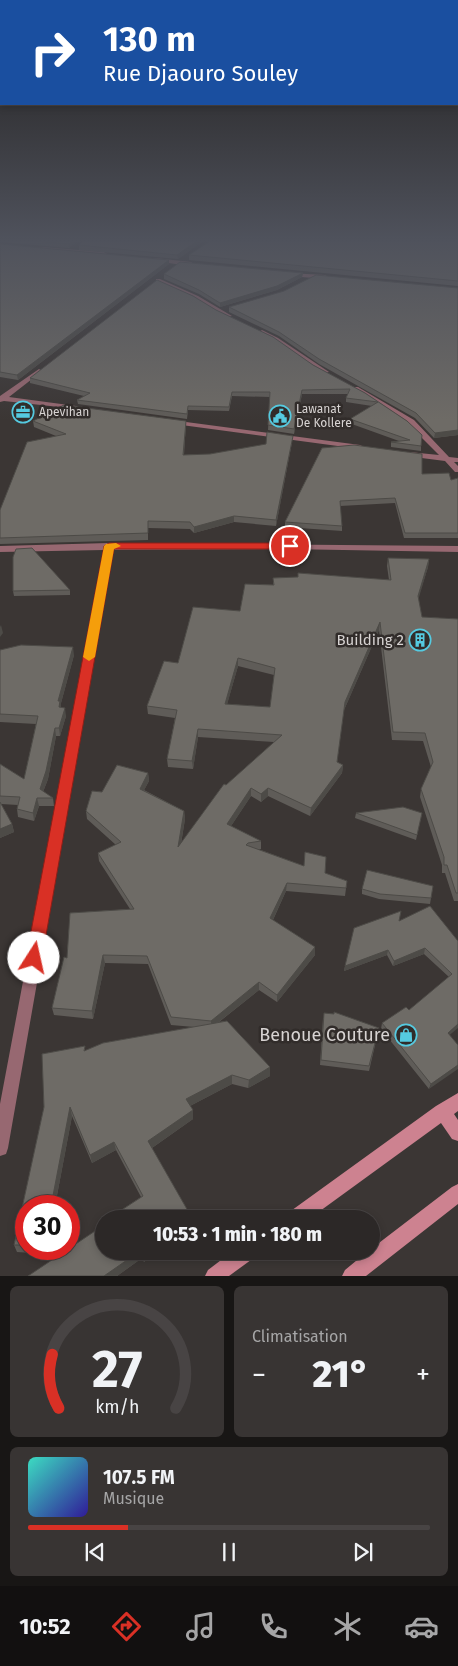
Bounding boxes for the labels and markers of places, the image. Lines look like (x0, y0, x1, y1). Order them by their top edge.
office icon: Apevihan (11, 400, 35, 424)
place label: Lawanat De Kollere (296, 402, 352, 430)
public building icon: Lawanat De Kollere (268, 404, 292, 428)
place label: Apevihan (39, 405, 89, 419)
pin (269, 525, 311, 567)
building icon: Building 2 (408, 628, 432, 652)
place label: Building 2 (336, 631, 404, 649)
shop icon: Benoue Couture (394, 1023, 418, 1047)
place label: Benoue Couture (259, 1024, 390, 1046)

